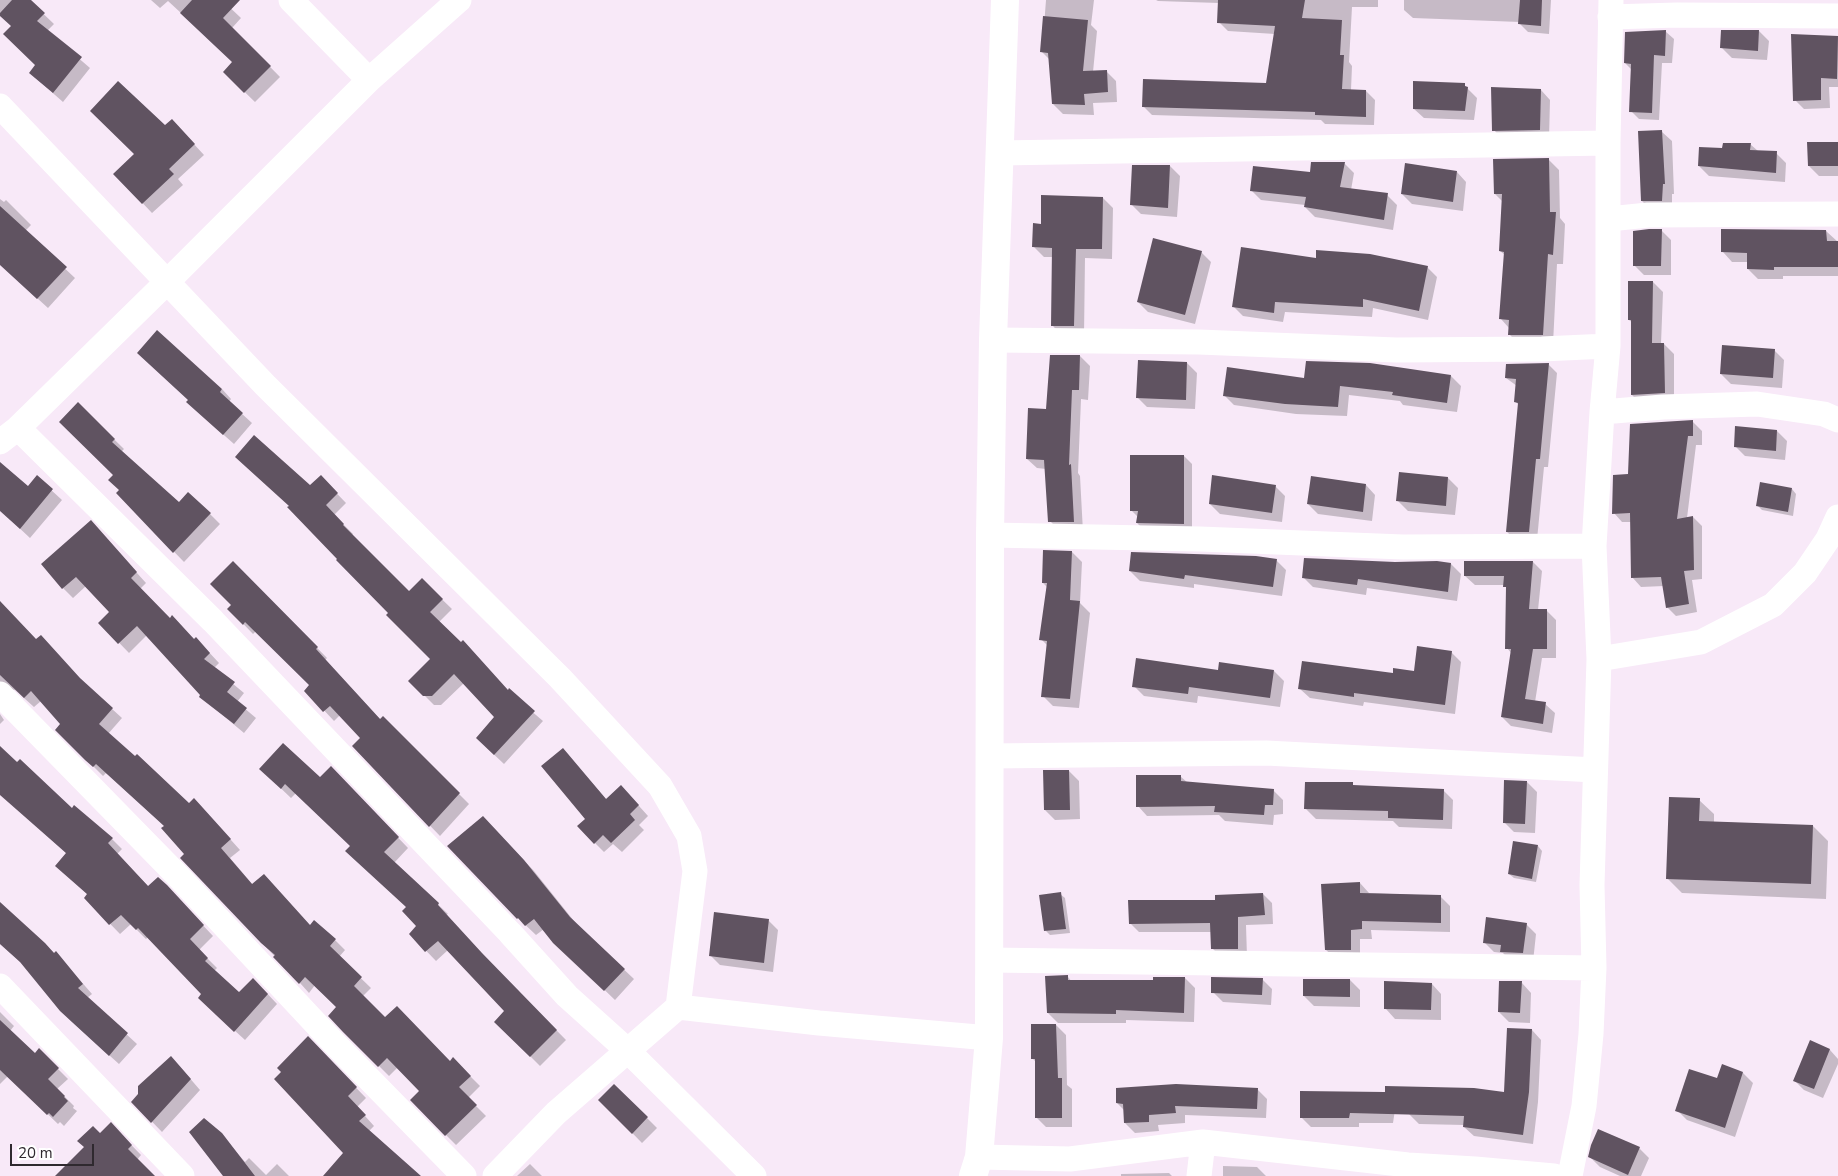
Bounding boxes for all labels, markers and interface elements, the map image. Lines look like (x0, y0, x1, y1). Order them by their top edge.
scale bar (12, 1134, 96, 1166)
text: 20 m (18, 1143, 53, 1163)

